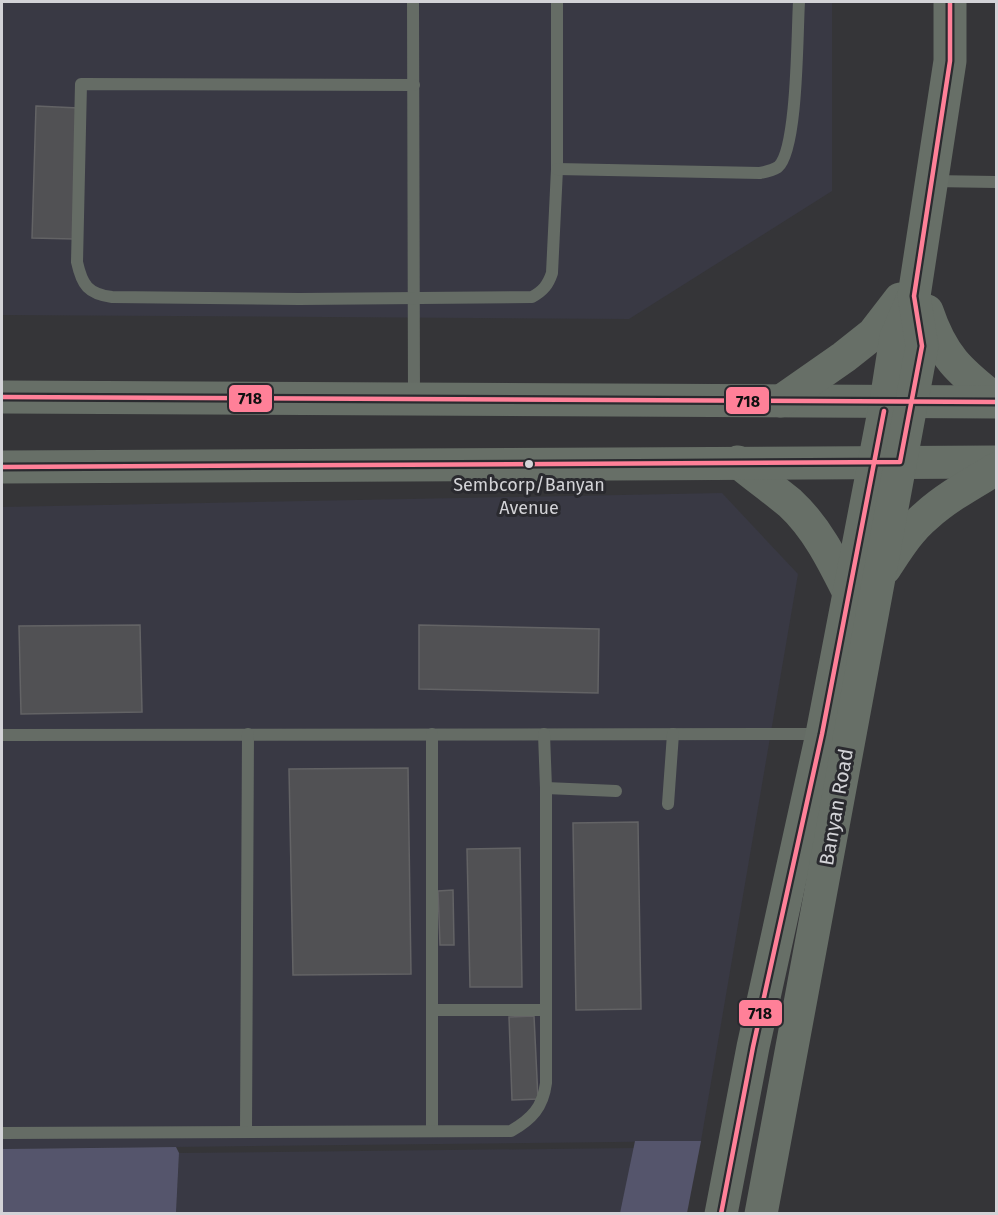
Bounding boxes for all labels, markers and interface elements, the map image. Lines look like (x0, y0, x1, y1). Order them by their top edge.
line badge: 718 (228, 384, 273, 413)
line badge: 718 (725, 386, 770, 415)
text: 718 (238, 389, 262, 408)
text: 718 (736, 392, 760, 411)
marker: Sembcorp/Banyan Avenue (523, 458, 535, 470)
place label: Sembcorp/Banyan Avenue (453, 474, 605, 519)
street label: Banyan Road (814, 747, 858, 867)
line badge: 718 (738, 999, 783, 1027)
text: 718 (748, 1004, 772, 1023)

